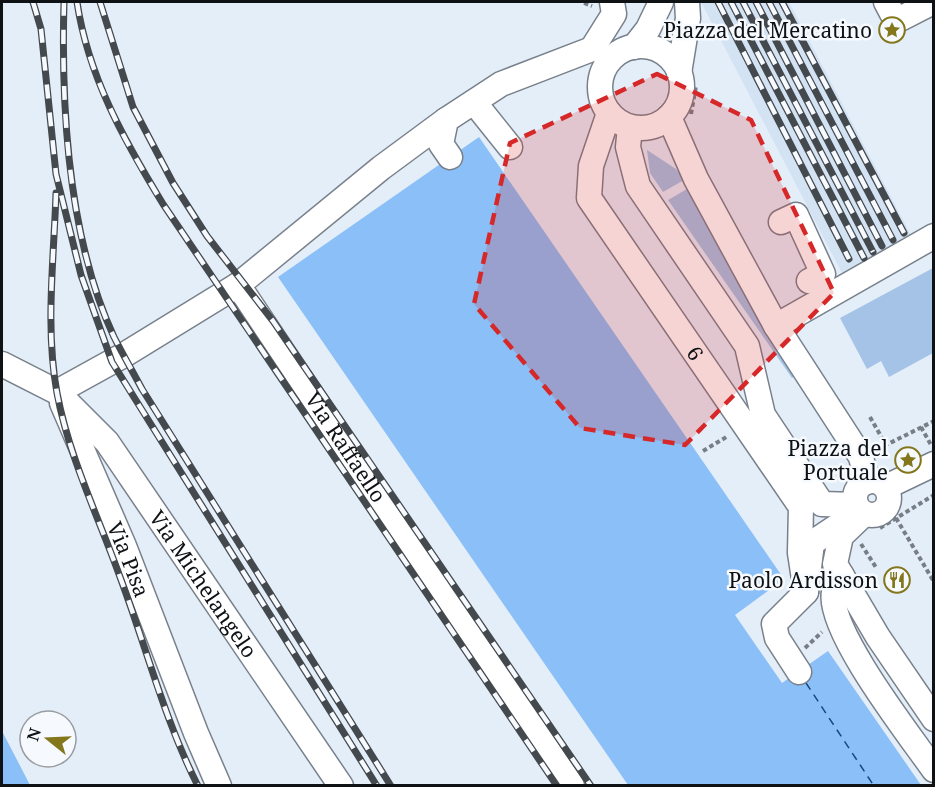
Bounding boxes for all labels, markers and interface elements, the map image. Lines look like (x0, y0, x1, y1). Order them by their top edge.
place icon: Piazza del Mercatino (877, 15, 907, 45)
place label: Piazza del Mercatino (663, 16, 872, 44)
street label: 6 (680, 340, 710, 366)
street label: Via Raffaello (299, 386, 393, 508)
place label: Piazza del Portuale (787, 434, 888, 486)
place icon: Piazza del Portuale (893, 445, 923, 475)
street label: Via Michelangelo (143, 505, 264, 663)
street label: Via Pisa (101, 517, 156, 601)
restaurant icon: Paolo Ardisson (882, 565, 912, 595)
place label: Paolo Ardisson (728, 566, 878, 594)
north arrow (18, 709, 78, 769)
text: N (21, 725, 46, 744)

